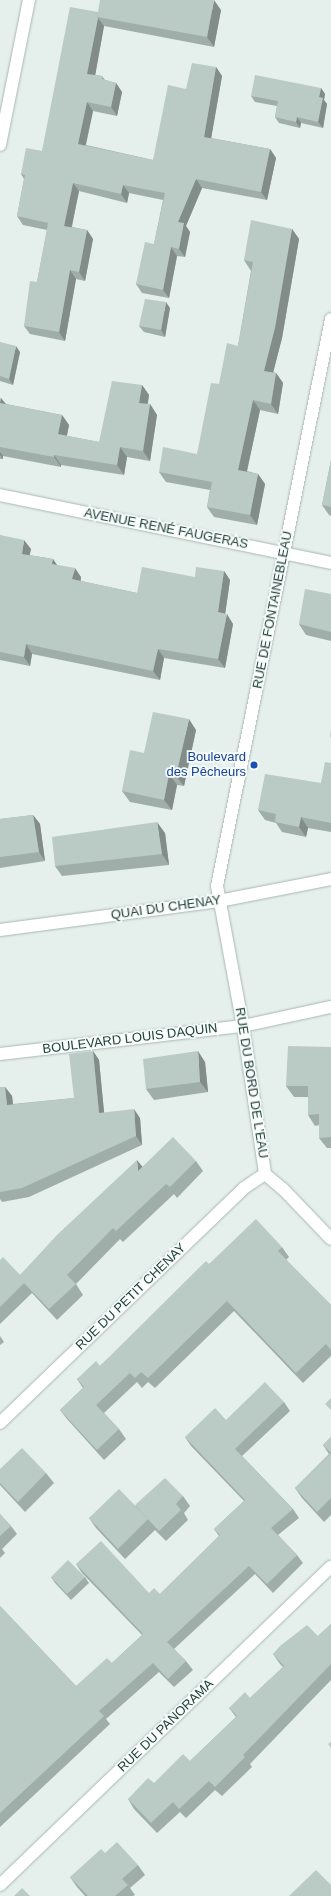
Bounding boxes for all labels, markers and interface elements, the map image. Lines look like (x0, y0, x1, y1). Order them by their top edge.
street label: AVENUE RENÉ FAUGERAS (83, 505, 249, 553)
street label: RUE DE FONTAINEBLEAU (250, 530, 296, 690)
place label: Boulevard des Pêcheurs (167, 750, 246, 781)
marker: Boulevard des Pêcheurs (249, 760, 259, 770)
street label: QUAI DU CHENAY (110, 893, 222, 923)
street label: RUE DU BORD DE L'EAU (231, 1006, 271, 1160)
street label: BOULEVARD LOUIS DAQUIN (42, 1021, 218, 1057)
street label: RUE DU PETIT CHENAY (73, 1240, 189, 1354)
street label: RUE DU PANORAMA (115, 1676, 217, 1776)

